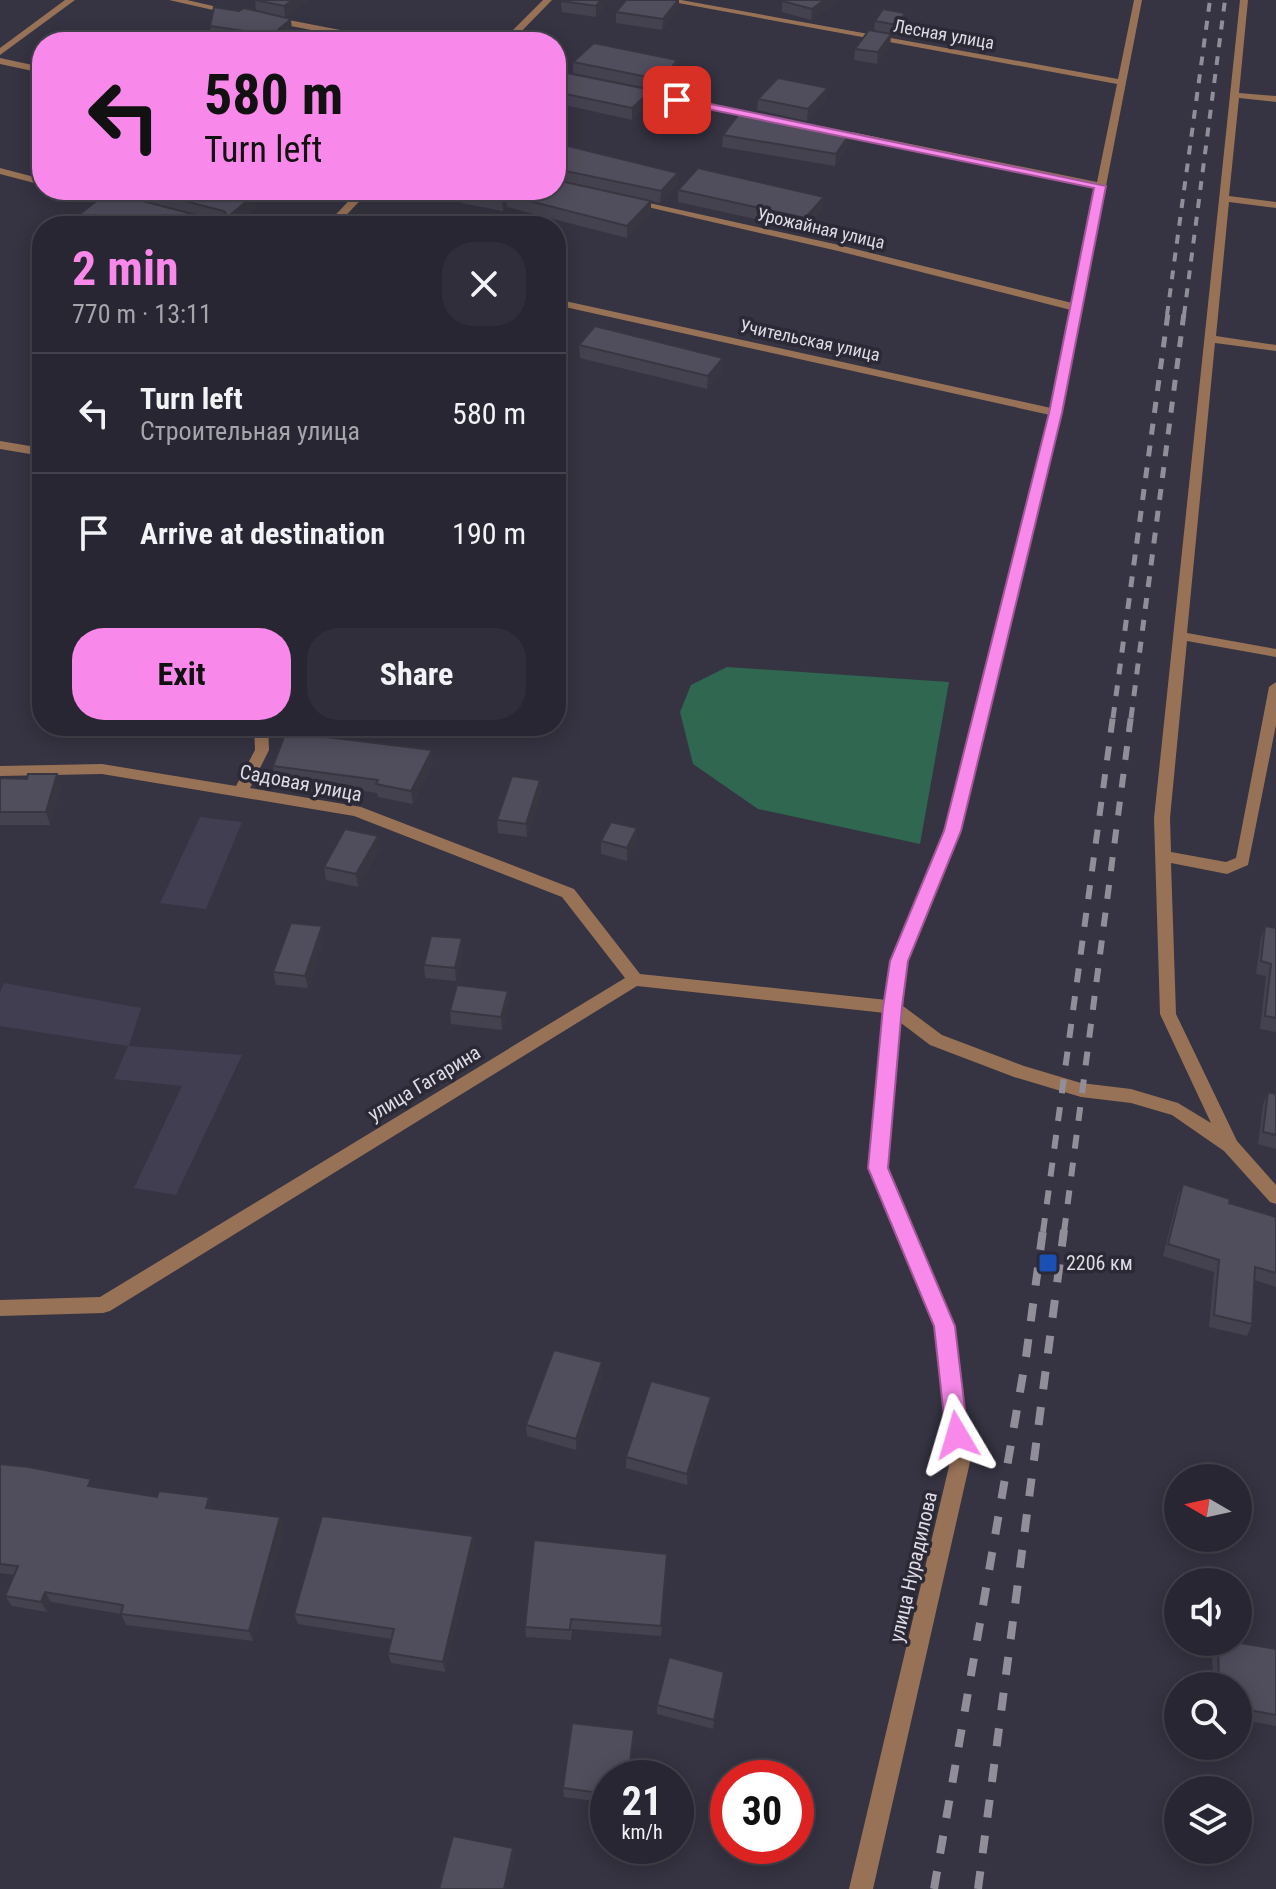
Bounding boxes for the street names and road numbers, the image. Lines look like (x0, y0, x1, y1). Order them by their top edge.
street label: Лесная улица (892, 15, 996, 53)
street label: Урожайная улица (755, 203, 887, 253)
street label: Учительская улица (738, 315, 882, 365)
street label: Садовая улица (238, 759, 364, 807)
street label: улица Гагарина (363, 1040, 485, 1126)
street label: улица Нурадилова (884, 1489, 942, 1645)

